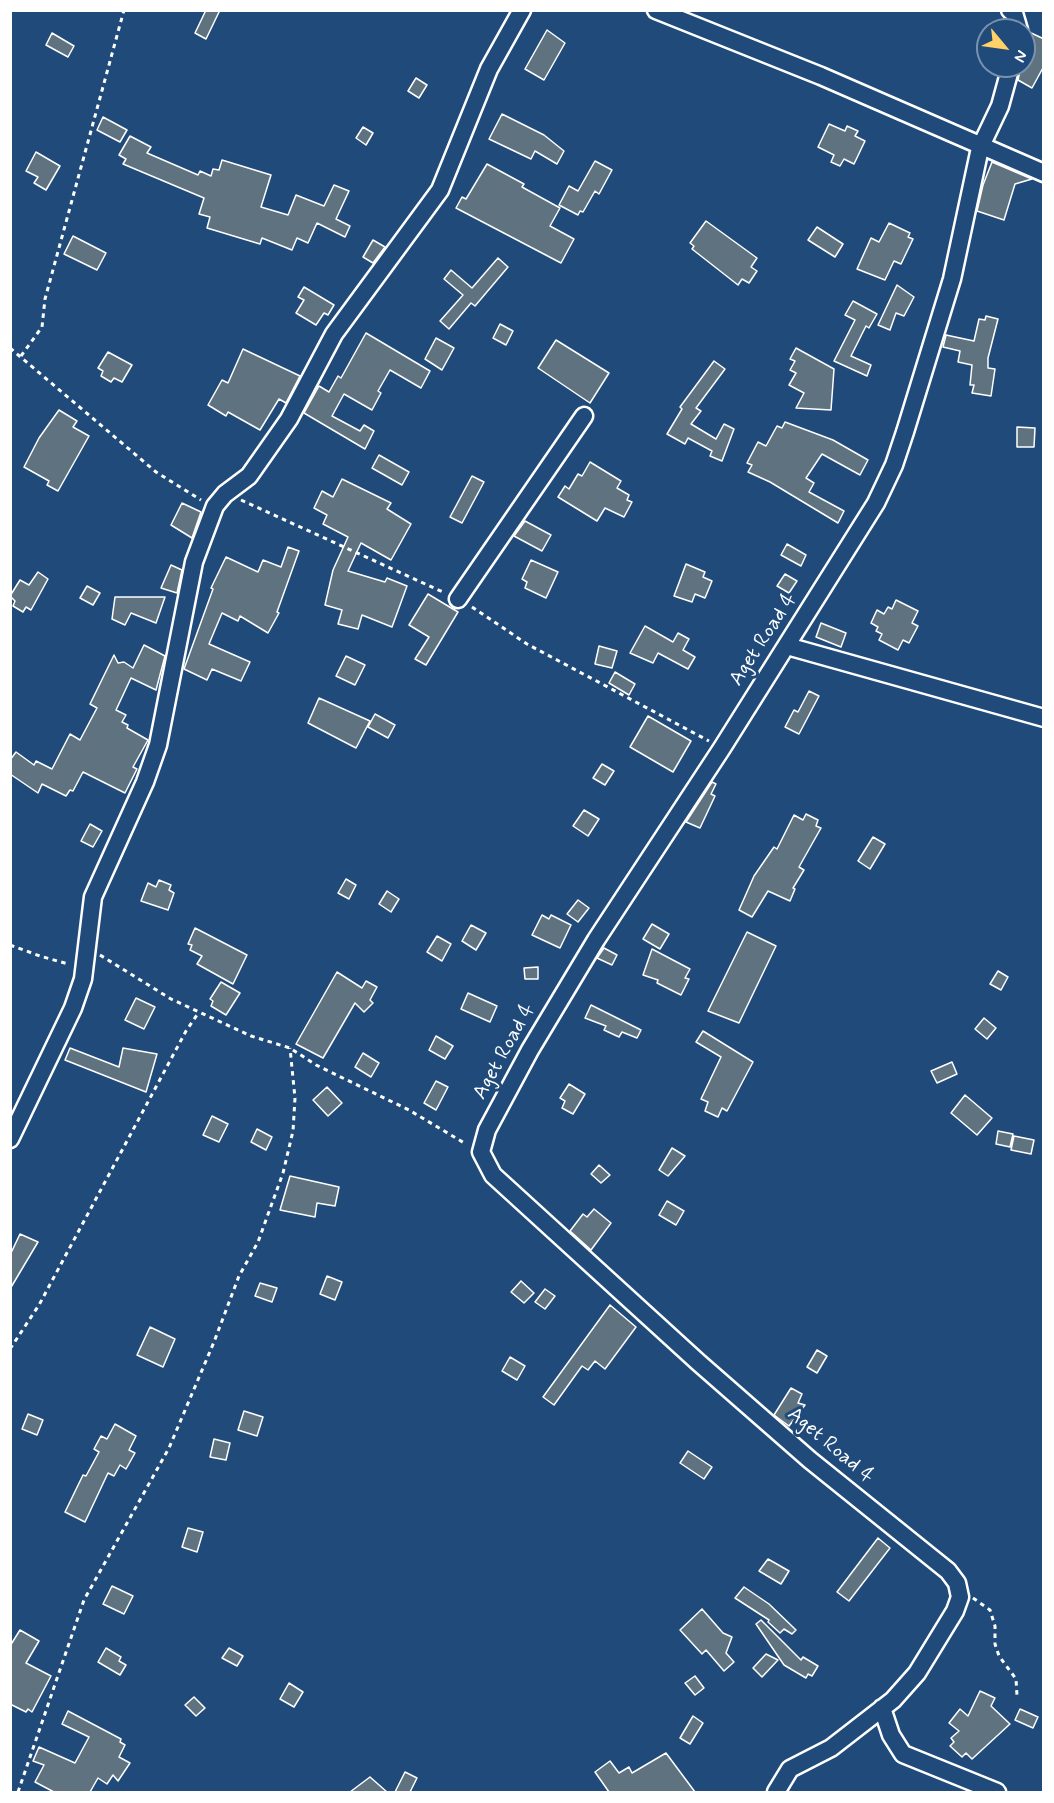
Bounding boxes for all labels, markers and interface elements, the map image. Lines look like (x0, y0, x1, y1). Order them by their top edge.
north arrow (976, 18, 1036, 78)
text: N (1009, 46, 1032, 66)
street label: Aget Road 4 (725, 589, 803, 691)
street label: Aget Road 4 (468, 1000, 542, 1104)
street label: Aget Road 4 (781, 1402, 879, 1490)

